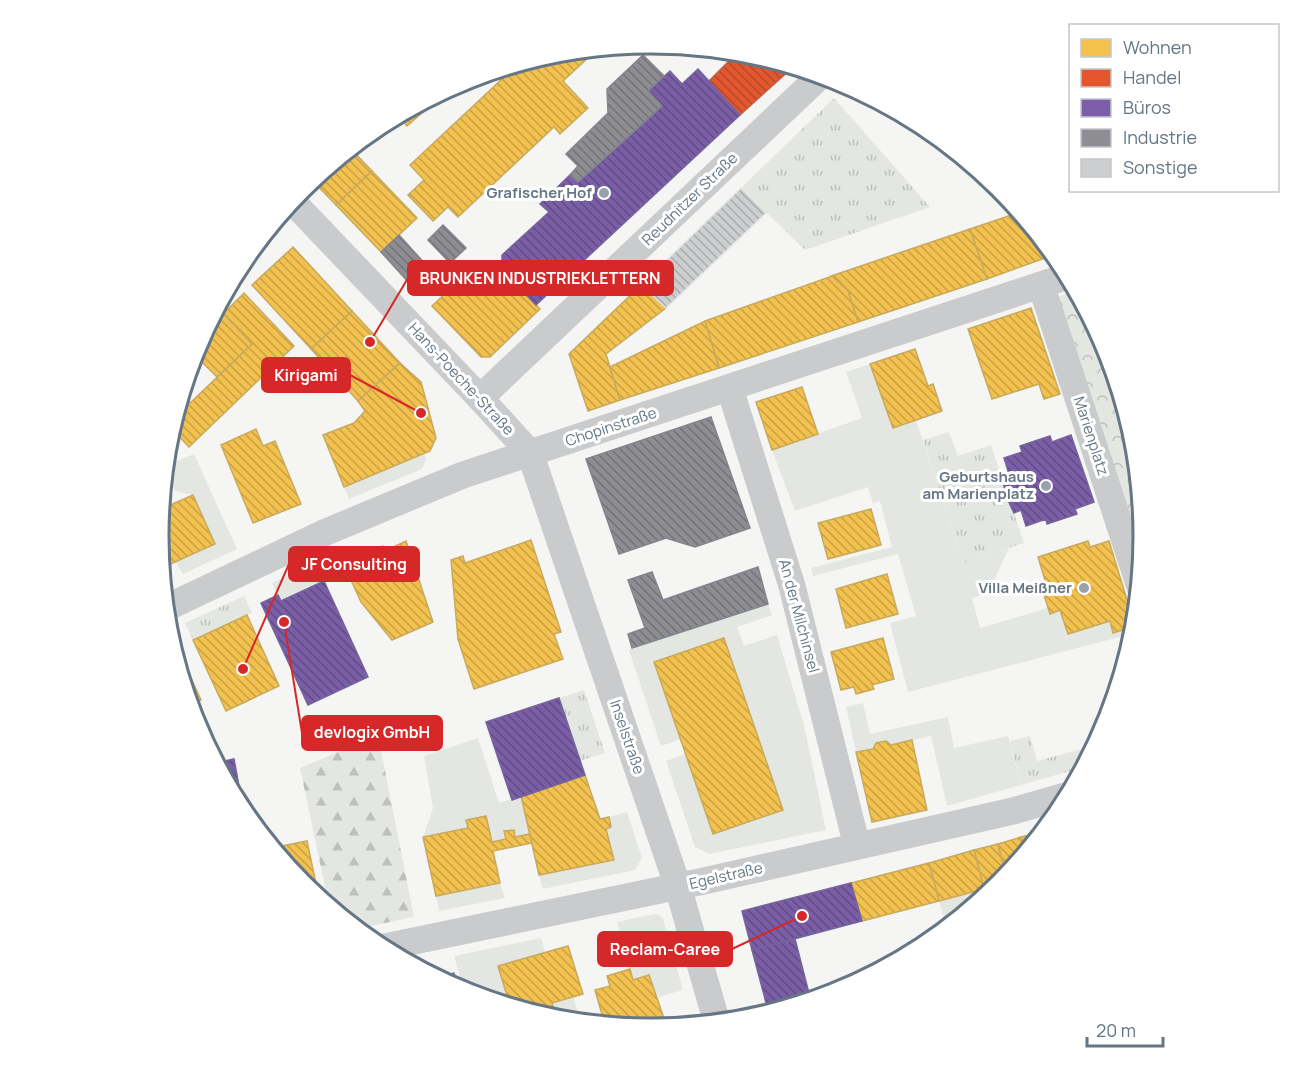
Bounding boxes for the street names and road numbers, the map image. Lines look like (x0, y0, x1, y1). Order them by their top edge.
street label: Reudnitzer Straße (637, 147, 742, 250)
street label: Hans-Poeche-Straße (404, 318, 519, 440)
street label: Marienplatz (1069, 394, 1114, 478)
street label: Chopinstraße (562, 402, 659, 451)
street label: An der Milchinsel (774, 557, 825, 675)
street label: Inselstraße (605, 697, 650, 777)
street label: Egelstraße (687, 857, 765, 894)

